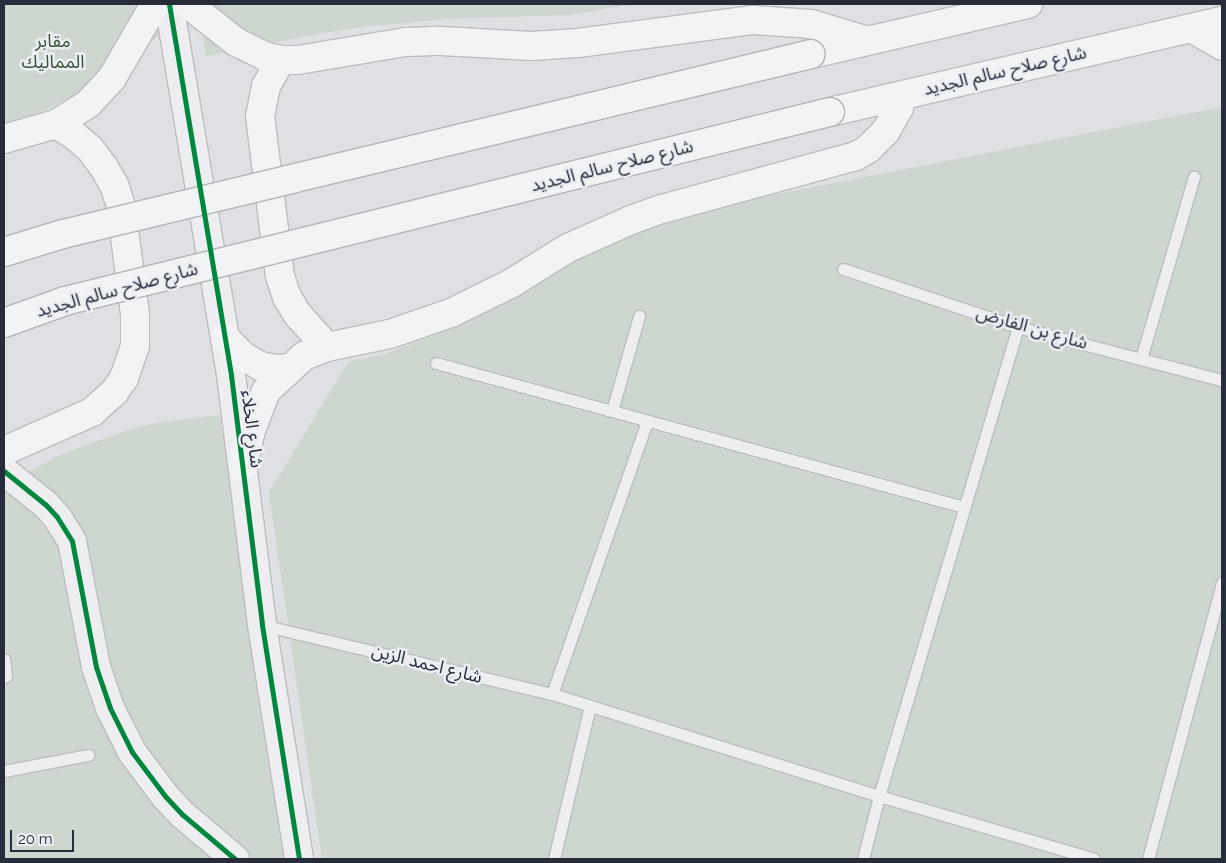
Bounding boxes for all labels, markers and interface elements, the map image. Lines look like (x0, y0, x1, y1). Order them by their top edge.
park label: مقابر المماليك (22, 31, 84, 74)
street label: شارع صلاح سالم الجديد (921, 42, 1089, 100)
street label: شارع صلاح سالم الجديد (529, 135, 695, 197)
street label: شارع صلاح سالم الجديد (34, 258, 200, 322)
street label: شارع بن الفارض (974, 302, 1090, 354)
street label: شارع الخلاء (237, 389, 267, 469)
street label: شارع احمد الزين (369, 640, 485, 688)
scale bar (12, 820, 76, 852)
text: 20 m (18, 830, 53, 848)

